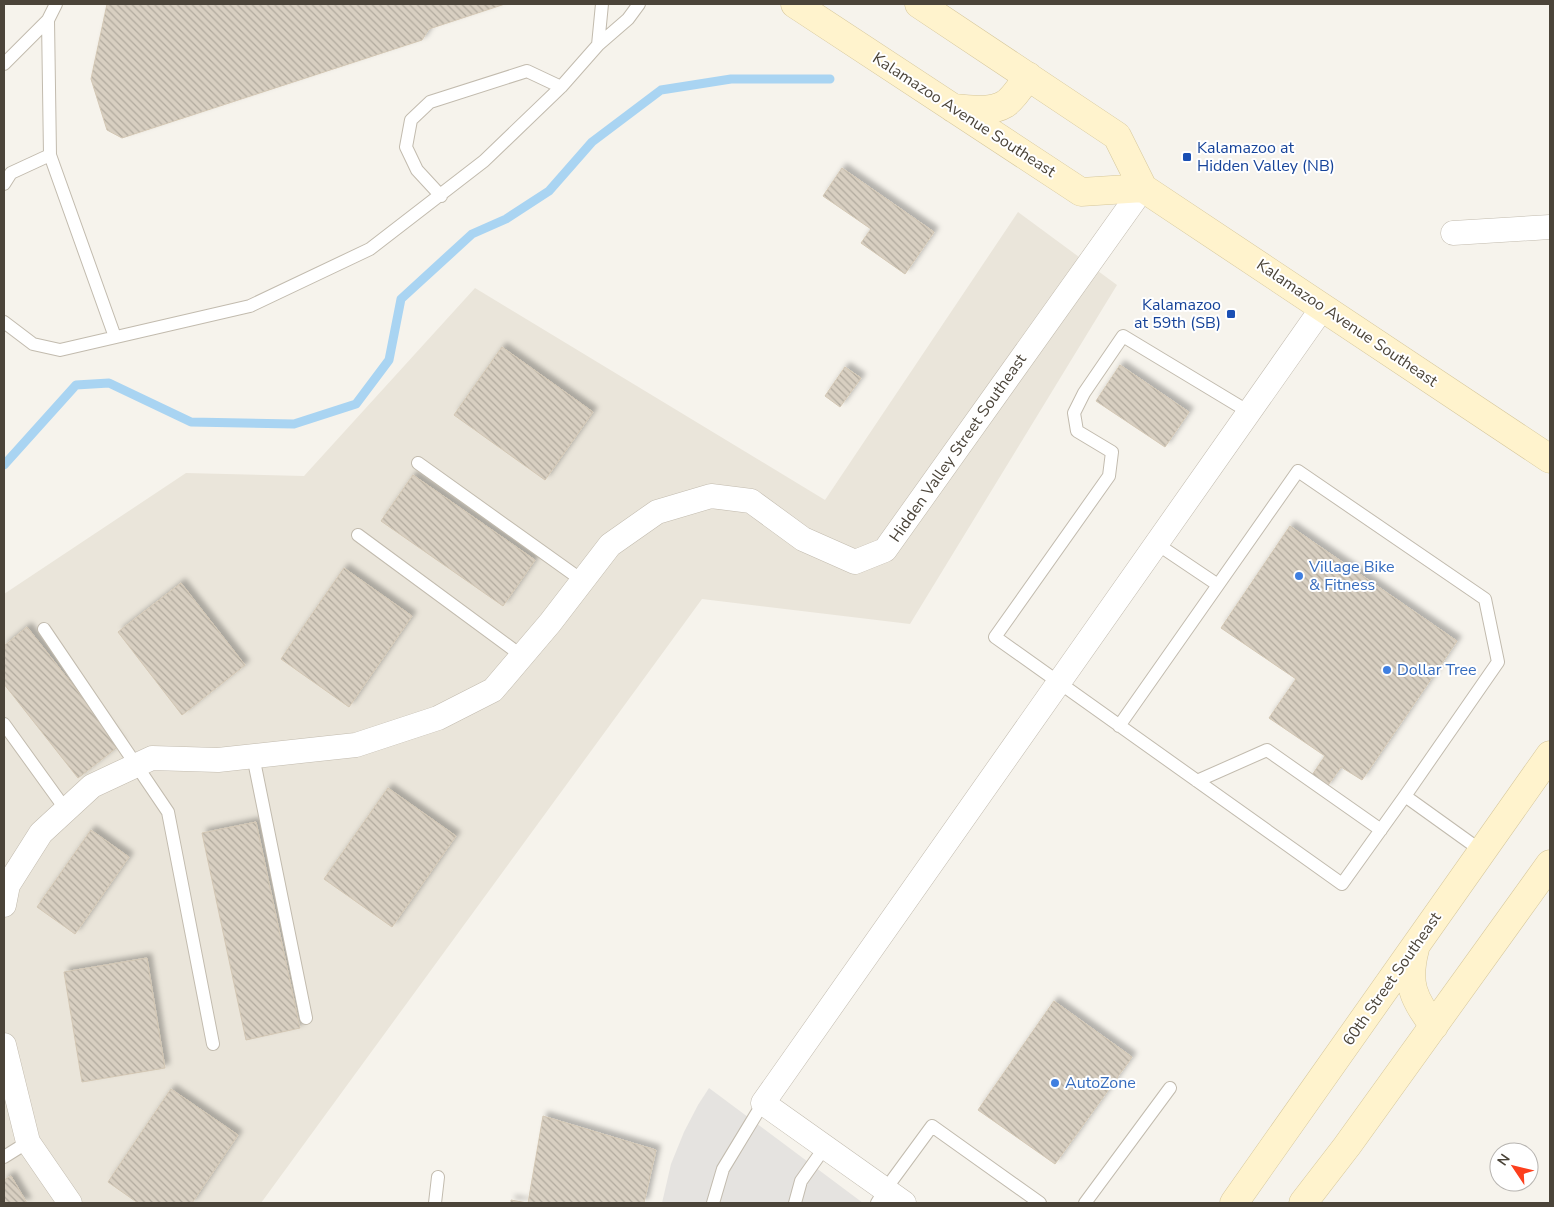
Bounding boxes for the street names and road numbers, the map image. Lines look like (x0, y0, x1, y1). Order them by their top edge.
street label: Kalamazoo Avenue Southeast (868, 47, 1060, 183)
street label: Kalamazoo Avenue Southeast (1252, 254, 1442, 392)
street label: Hidden Valley Street Southeast (884, 349, 1032, 547)
street label: 60th Street Southeast (1338, 907, 1447, 1050)

